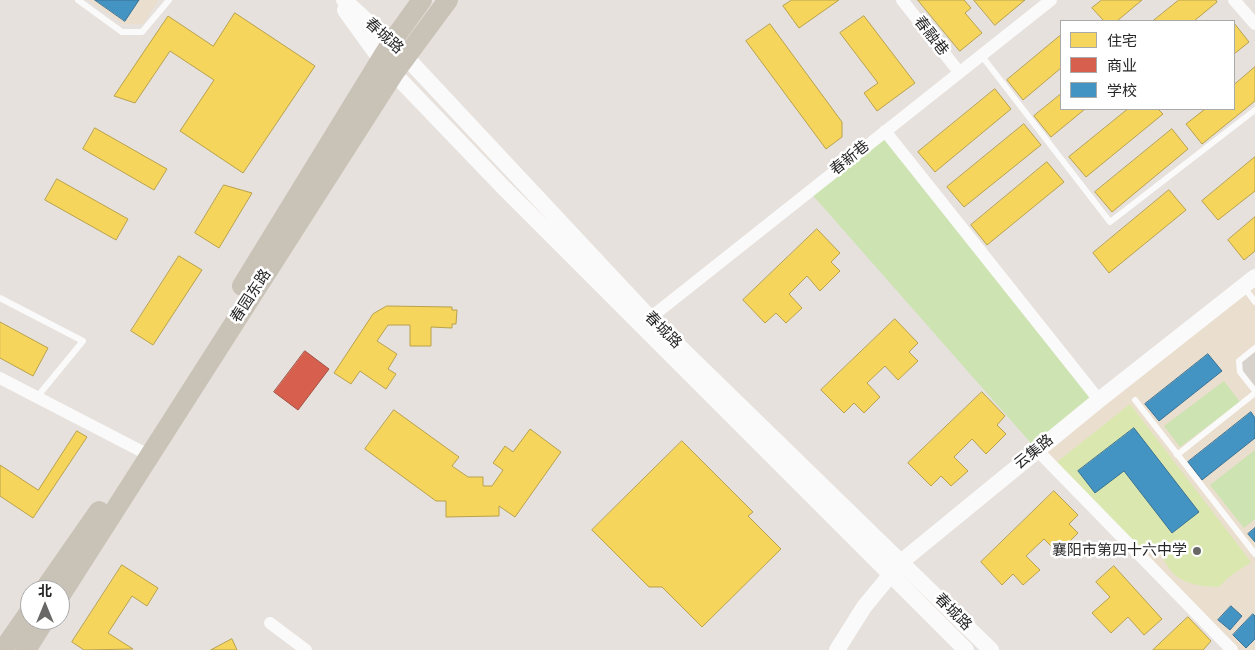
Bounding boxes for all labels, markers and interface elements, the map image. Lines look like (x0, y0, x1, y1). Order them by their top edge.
street label: 春融巷 (910, 13, 952, 59)
street label: 春城路 (361, 14, 407, 58)
legend (1060, 20, 1235, 110)
text: 住宅 (1107, 32, 1137, 50)
text: 商业 (1107, 57, 1137, 75)
text: 学校 (1107, 82, 1137, 100)
street label: 春新巷 (827, 137, 873, 179)
street label: 春园东路 (227, 266, 275, 326)
street label: 春城路 (641, 308, 685, 352)
street label: 云集路 (1011, 431, 1057, 473)
place label: 襄阳市第四十六中学 (1052, 542, 1187, 560)
marker: 襄阳市第四十六中学 (1191, 545, 1203, 557)
north arrow (20, 580, 70, 630)
text: 北 (38, 582, 52, 600)
street label: 春城路 (931, 590, 975, 634)

